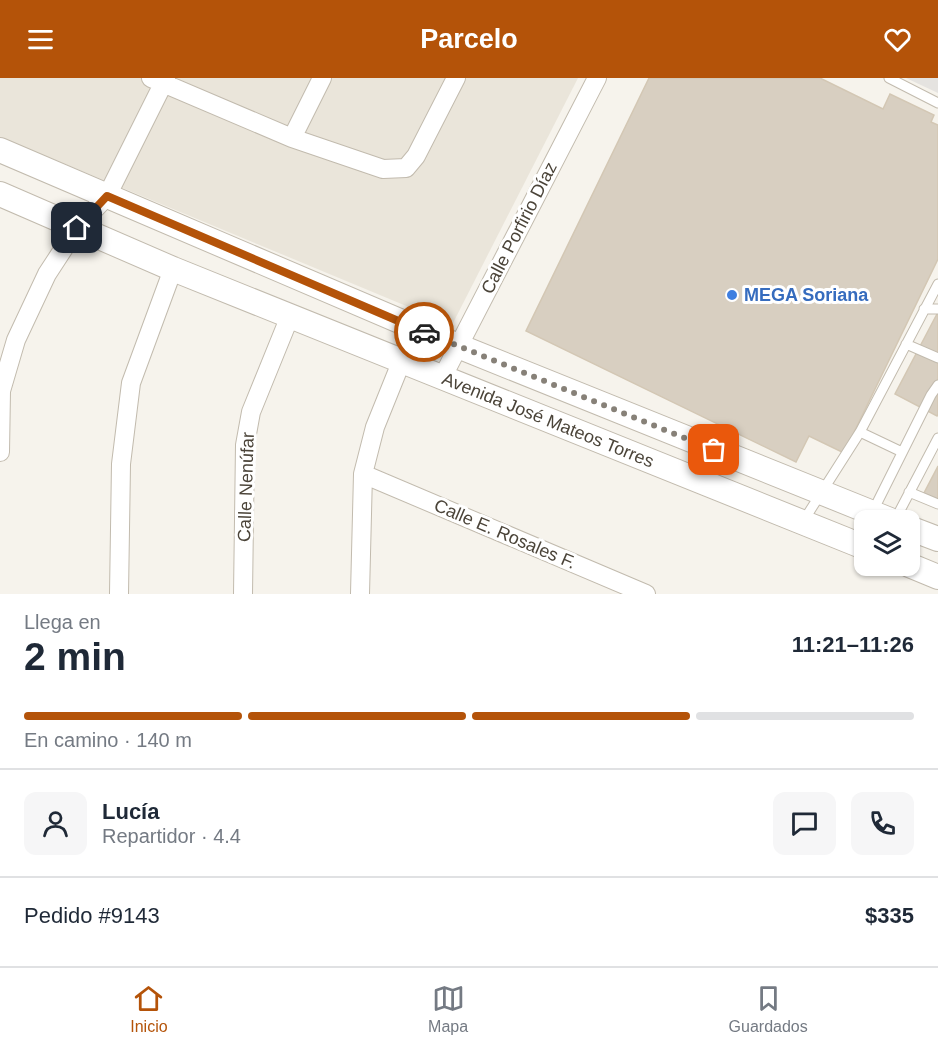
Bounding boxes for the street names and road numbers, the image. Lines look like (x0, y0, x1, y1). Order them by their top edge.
street label: Calle Porfirio Díaz (477, 159, 561, 297)
street label: Avenida José Mateos Torres (439, 368, 657, 472)
street label: Calle Nenúfar (234, 432, 258, 542)
street label: Calle E. Rosales F. (431, 495, 579, 573)

